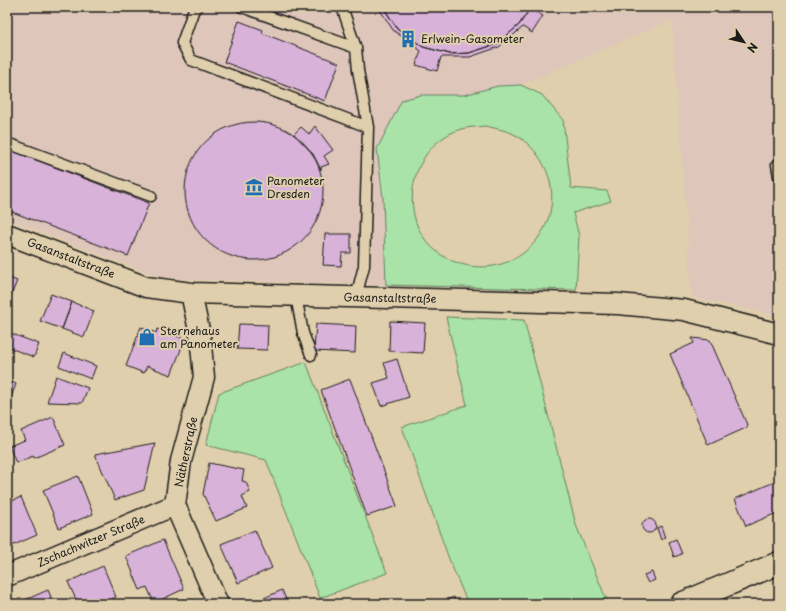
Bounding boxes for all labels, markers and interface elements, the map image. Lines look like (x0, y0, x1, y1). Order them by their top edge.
north arrow (724, 22, 764, 62)
building icon: Erlwein-Gasometer (398, 29, 418, 49)
place label: Erlwein-Gasometer (421, 30, 525, 47)
text: N (743, 40, 762, 57)
place label: Panometer Dresden (267, 172, 325, 202)
museum icon: Panometer Dresden (244, 177, 264, 197)
street label: Gasanstaltstraße (25, 233, 118, 282)
street label: Gasanstaltstraße (343, 288, 437, 307)
place label: Sternehaus am Panometer (160, 322, 239, 352)
shop icon: Sternehaus am Panometer (137, 327, 157, 347)
street label: Nätherstraße (170, 415, 201, 489)
street label: Zschachwitzer Straße (34, 510, 147, 571)

